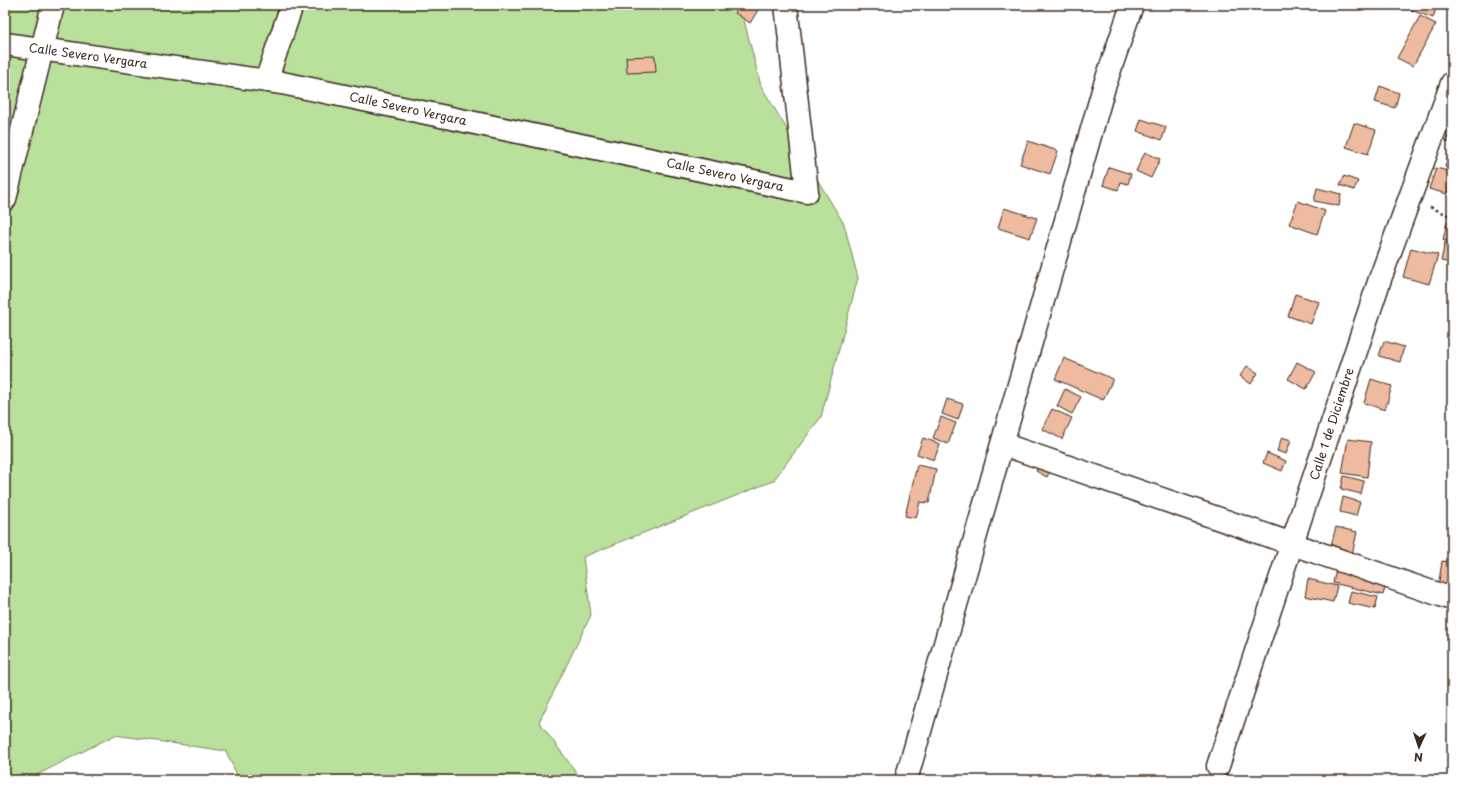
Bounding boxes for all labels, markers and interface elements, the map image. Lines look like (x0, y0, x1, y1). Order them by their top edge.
street label: Calle Severo Vergara (28, 38, 149, 72)
street label: Calle Severo Vergara (348, 87, 469, 129)
street label: Calle Severo Vergara (665, 153, 786, 195)
street label: Calle 1 de Diciembre (1304, 365, 1358, 482)
north arrow (1399, 727, 1439, 767)
text: N (1413, 749, 1423, 766)

